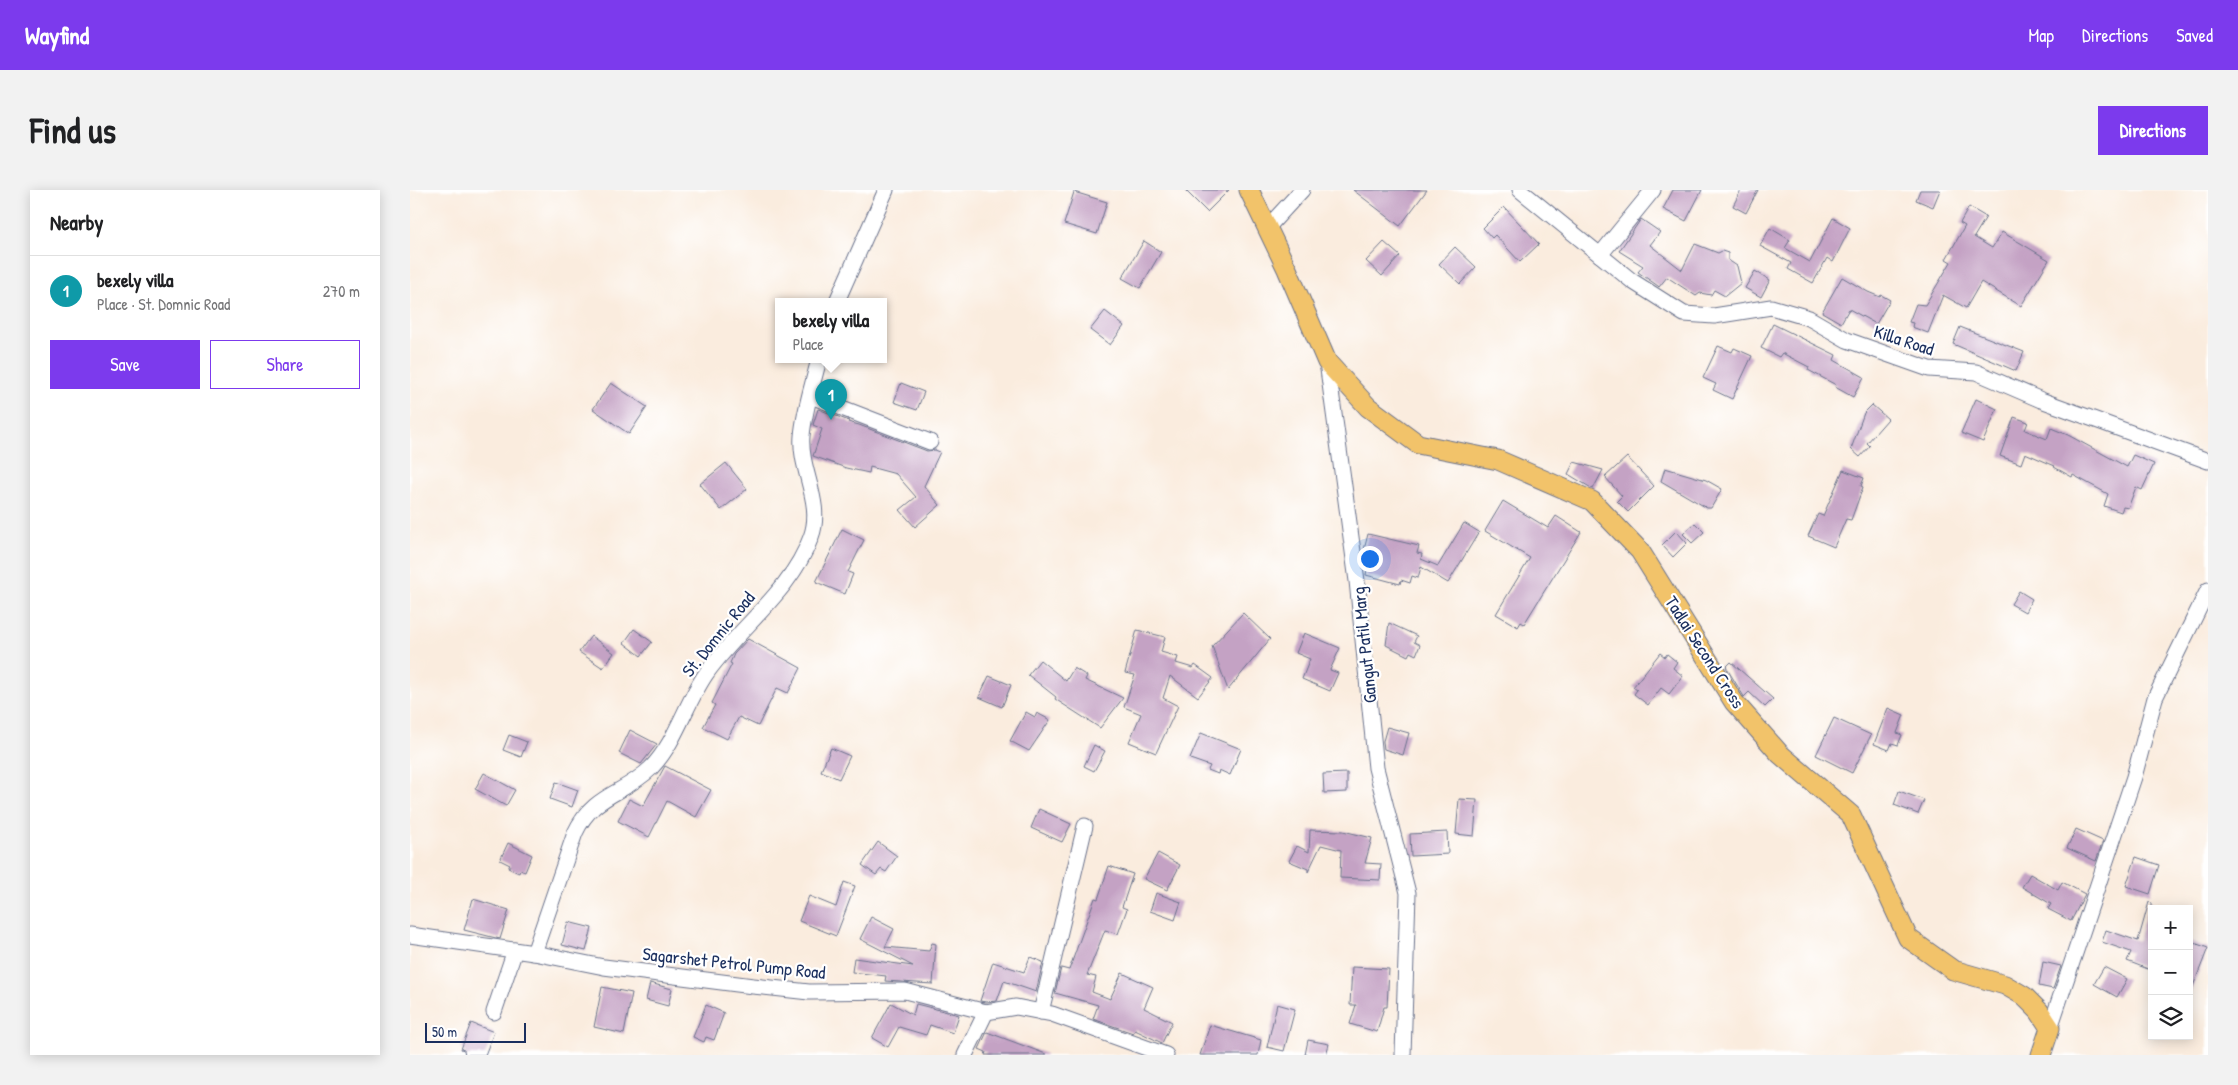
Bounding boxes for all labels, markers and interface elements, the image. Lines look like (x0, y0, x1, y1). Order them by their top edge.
text: Wayfind (25, 19, 89, 51)
text: Map (2029, 23, 2054, 48)
text: Directions (2082, 23, 2148, 48)
text: Saved (2176, 23, 2213, 48)
button: Directions (2098, 106, 2208, 155)
text: Find us (30, 107, 116, 154)
text: Nearby (50, 208, 103, 237)
text: bexely villa (97, 267, 173, 293)
text: 1 (63, 280, 69, 302)
text: 270 m (323, 280, 360, 302)
text: Place · St. Domnic Road (97, 293, 230, 315)
popup (775, 298, 887, 363)
text: bexely villa (793, 307, 869, 333)
street label: Killa Road (1871, 319, 1937, 361)
text: Place (793, 333, 824, 355)
button: Save (50, 340, 200, 389)
button: Share (210, 340, 360, 389)
pin: 1 (815, 379, 847, 420)
your location (1357, 546, 1383, 572)
street label: St. Domnic Road (676, 586, 760, 682)
street label: Gangut Patil Marg (1345, 586, 1383, 704)
street label: Tadlai Second Cross (1659, 591, 1751, 713)
map controls (2148, 905, 2193, 1040)
button: + (2148, 905, 2193, 950)
street label: Sagarshet Petrol Pump Road (641, 941, 827, 985)
button: − (2148, 950, 2193, 995)
button: layers (2148, 995, 2193, 1040)
scale bar (425, 1020, 526, 1043)
text: 50 m (432, 1022, 457, 1041)

